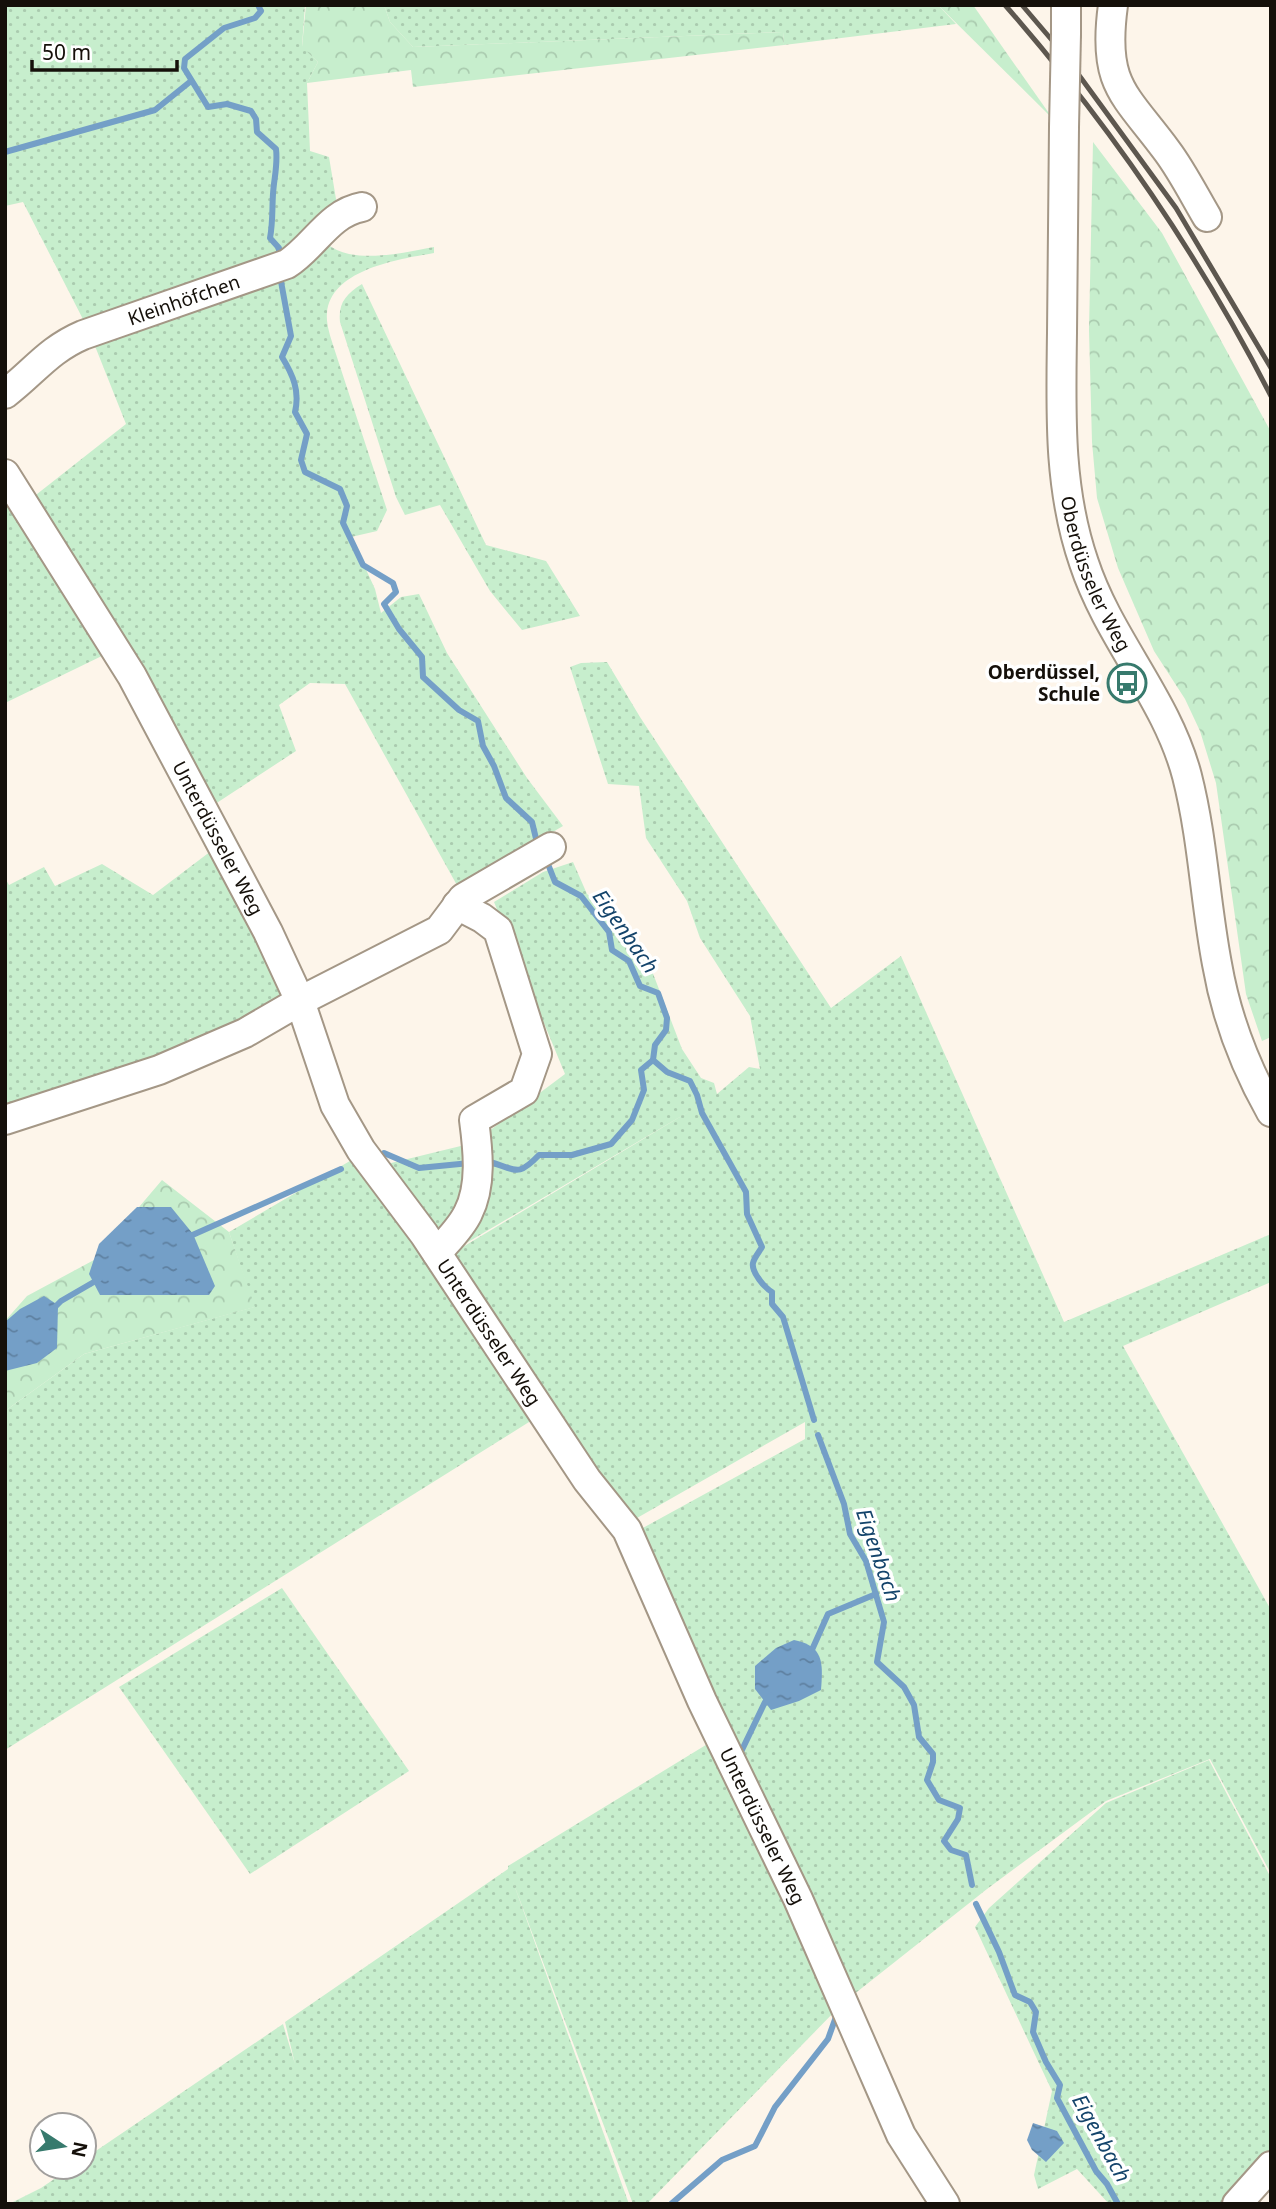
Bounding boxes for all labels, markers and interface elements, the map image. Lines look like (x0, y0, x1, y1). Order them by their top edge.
scale bar (32, 28, 177, 72)
text: 50 m (42, 38, 91, 66)
street label: Kleinhöfchen (124, 268, 243, 331)
street label: Oberdüsseler Weg (1055, 494, 1137, 656)
place label: Oberdüssel, Schule (988, 659, 1100, 707)
bus stop icon: Oberdüssel, Schule (1106, 662, 1148, 704)
street label: Unterdüsseler Weg (166, 756, 270, 920)
water label: Eigenbach (587, 883, 665, 979)
street label: Unterdüsseler Weg (431, 1254, 547, 1411)
water label: Eigenbach (850, 1505, 908, 1605)
street label: Unterdüsseler Weg (714, 1743, 812, 1909)
water label: Eigenbach (1066, 2089, 1138, 2187)
north arrow (28, 2111, 98, 2181)
text: N (65, 2139, 94, 2160)

